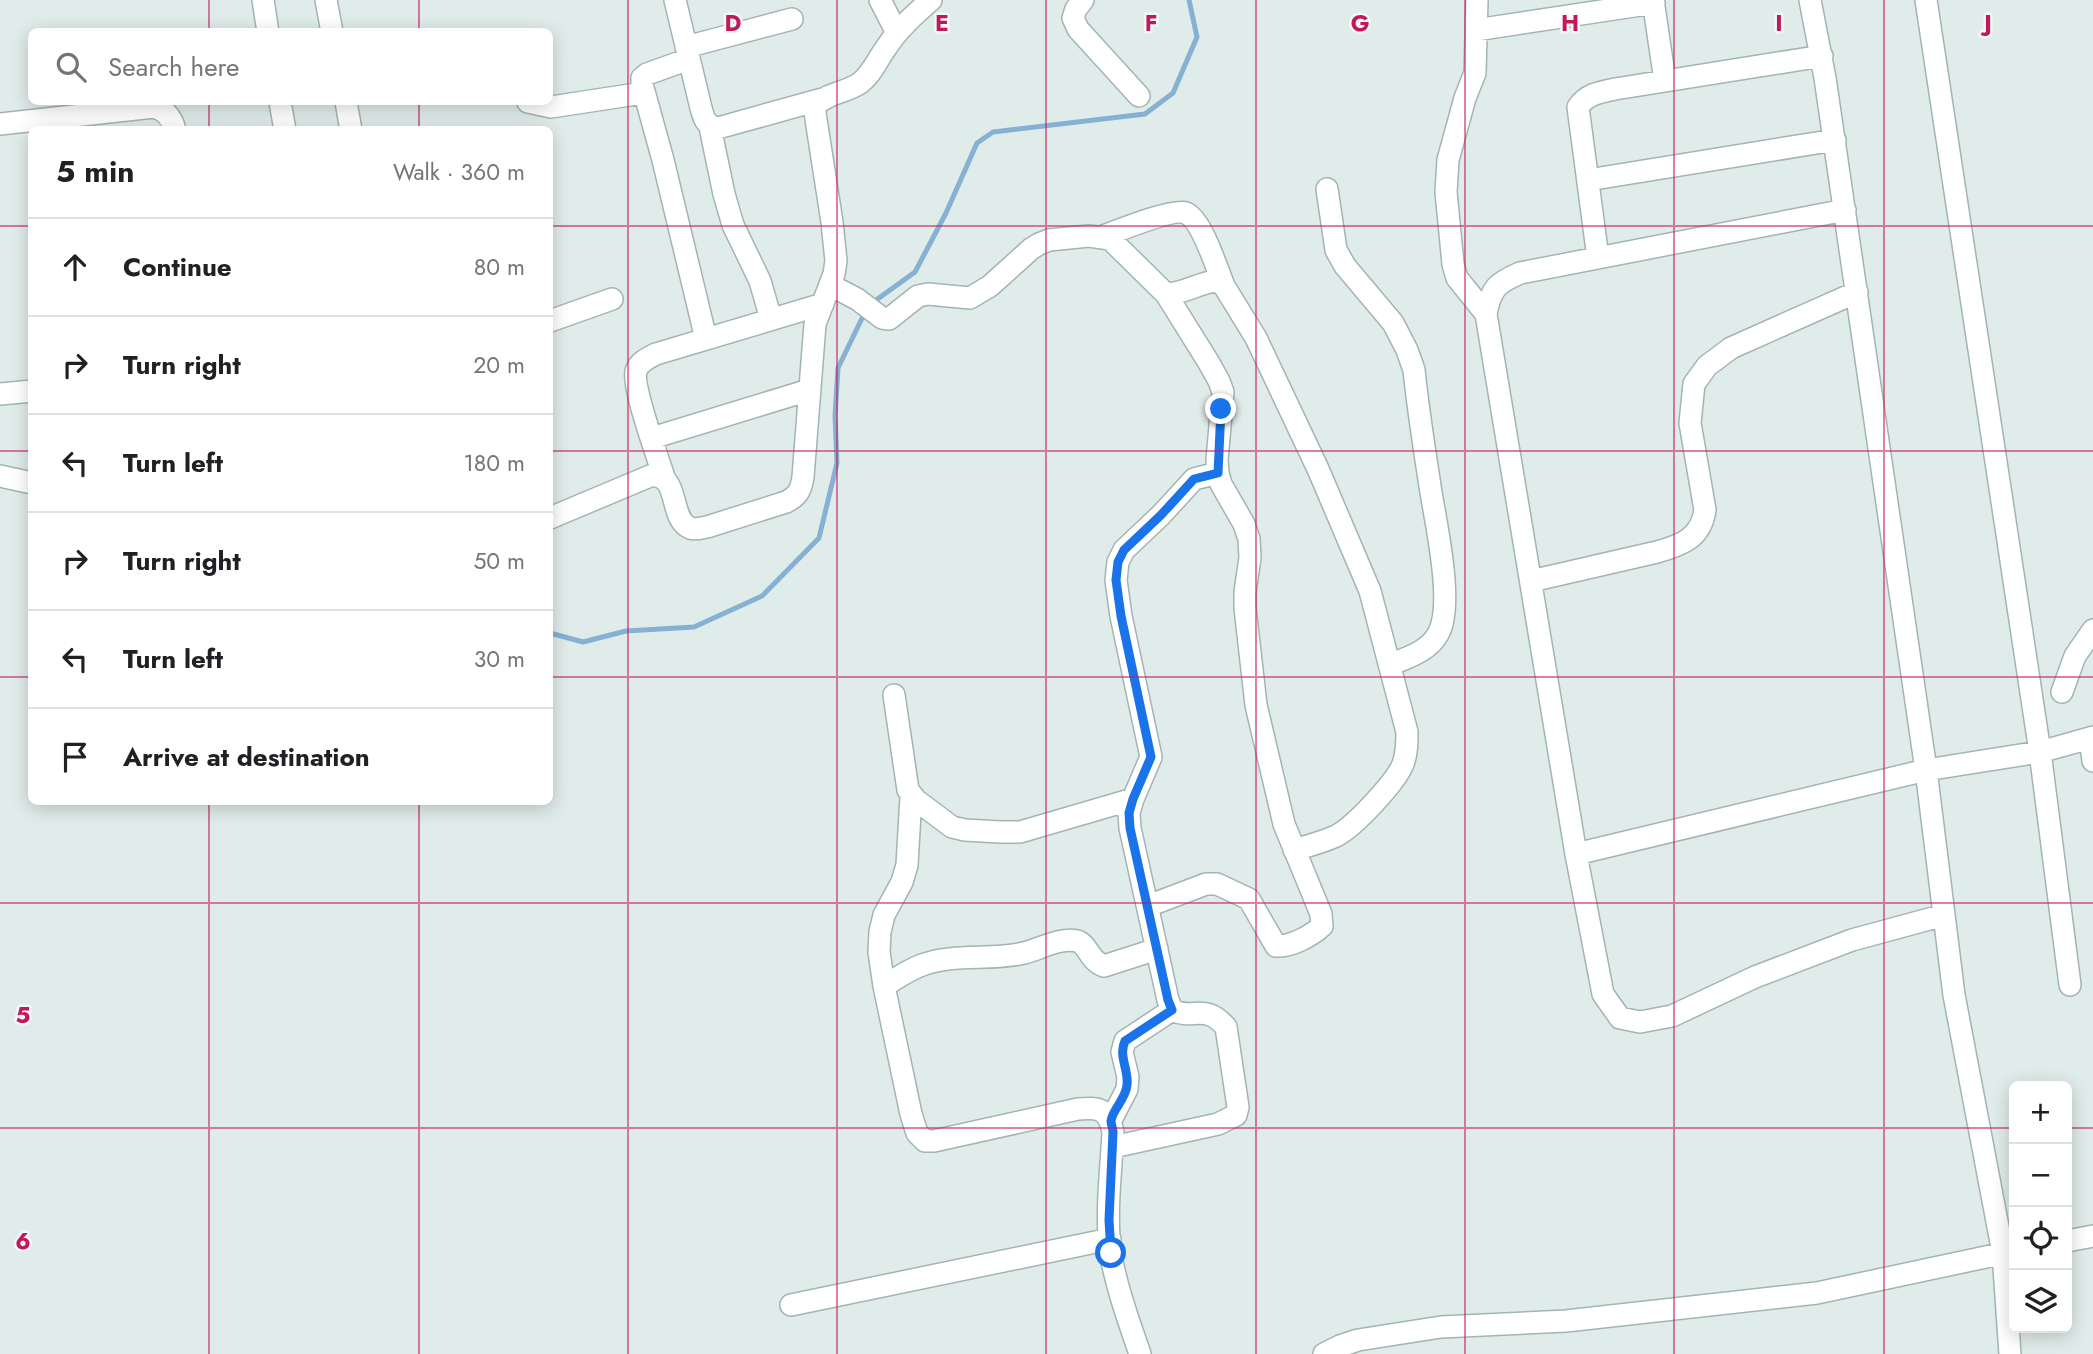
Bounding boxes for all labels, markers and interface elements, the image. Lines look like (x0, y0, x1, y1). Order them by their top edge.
text: D (725, 6, 742, 40)
text: E (935, 6, 949, 40)
text: F (1145, 6, 1157, 40)
text: G (1351, 6, 1369, 40)
text: H (1561, 6, 1579, 40)
text: I (1775, 6, 1783, 40)
text: J (1980, 6, 1992, 40)
search box (28, 28, 553, 105)
icon: search (52, 48, 90, 86)
text: Search here (108, 48, 240, 86)
text: 5 min (56, 150, 134, 193)
text: Walk · 360 m (393, 155, 525, 189)
icon: ahead (56, 248, 94, 286)
text: Continue (123, 248, 232, 286)
text: 80 m (474, 250, 525, 284)
icon: right (56, 346, 94, 384)
text: Turn right (123, 346, 241, 384)
text: 20 m (473, 348, 525, 382)
route end (1205, 393, 1236, 424)
icon: left (56, 444, 94, 482)
text: Turn left (123, 444, 223, 482)
text: 180 m (463, 446, 525, 480)
icon: right (56, 542, 94, 580)
text: Turn right (123, 542, 241, 580)
text: 50 m (473, 544, 525, 578)
icon: left (56, 640, 94, 678)
text: Turn left (123, 640, 223, 678)
text: 30 m (474, 642, 525, 676)
icon: arrive (56, 738, 94, 776)
text: Arrive at destination (123, 738, 370, 776)
text: 5 (16, 998, 30, 1032)
map controls (2009, 1081, 2072, 1333)
button: + (2009, 1081, 2072, 1144)
button: − (2009, 1144, 2072, 1207)
button: locate (2009, 1207, 2072, 1270)
text: 6 (15, 1224, 31, 1258)
route start (1095, 1237, 1126, 1268)
button: layers (2009, 1270, 2072, 1333)

